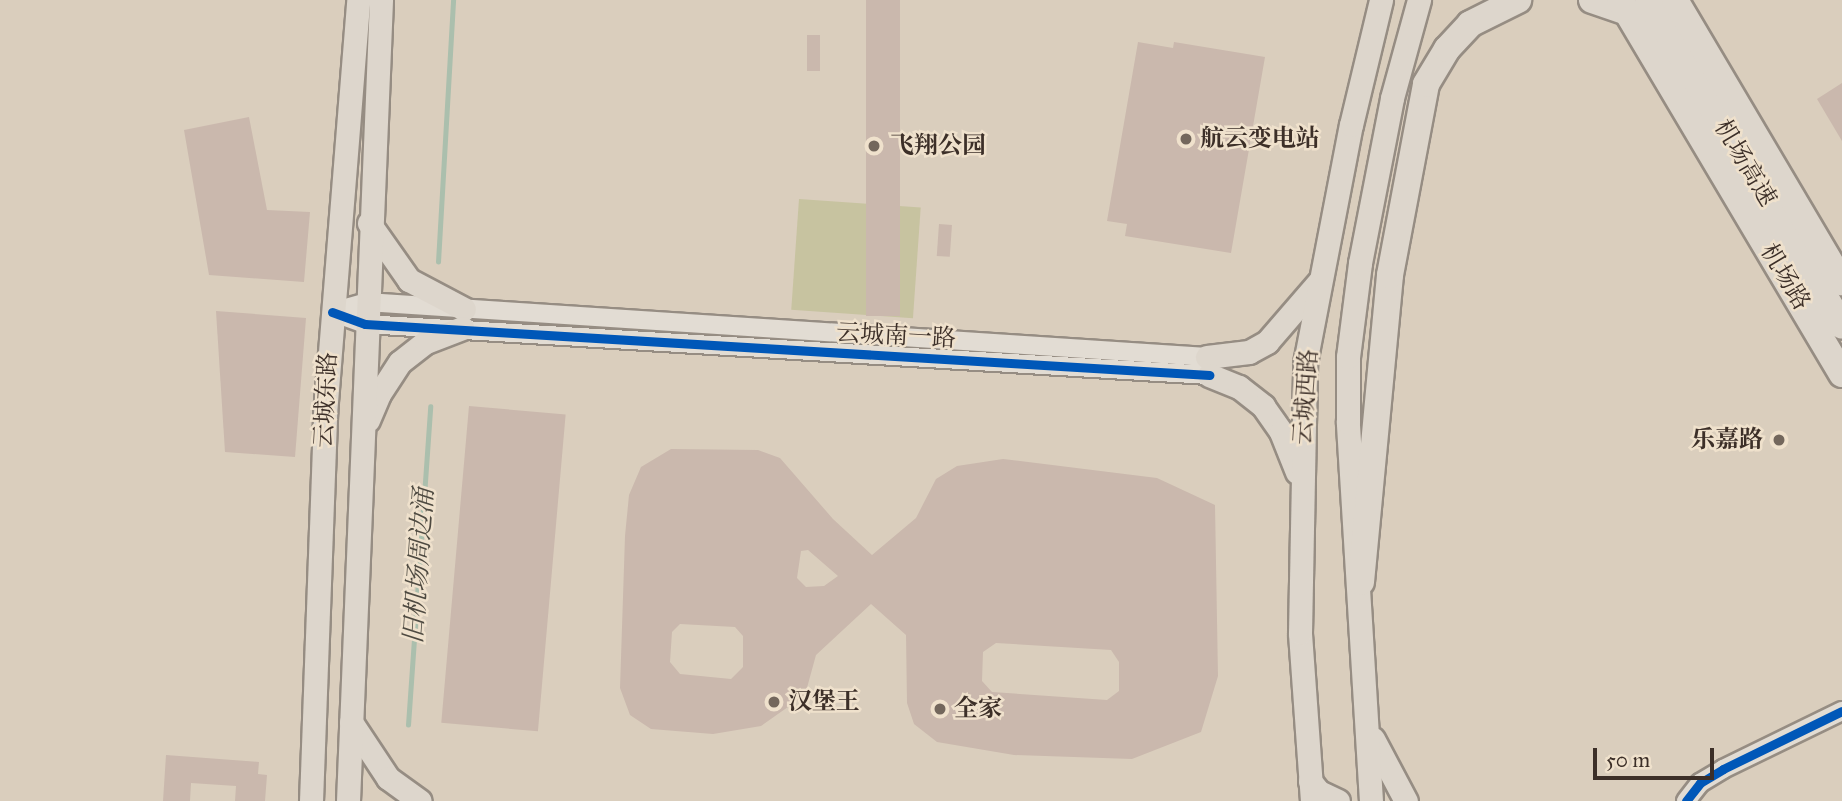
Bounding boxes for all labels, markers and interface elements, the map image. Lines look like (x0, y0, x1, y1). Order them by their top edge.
street label: 机场高速 (1708, 114, 1782, 212)
place label: 航云变电站 (1200, 125, 1320, 153)
marker: 航云变电站 (1178, 131, 1194, 147)
place label: 飞翔公园 (890, 132, 986, 160)
marker: 飞翔公园 (864, 136, 884, 156)
street label: 机场路 (1754, 239, 1816, 315)
street label: 云城南一路 (835, 318, 957, 354)
street label: 云城西路 (1288, 348, 1324, 446)
street label: 云城东路 (309, 351, 343, 449)
place label: 乐嘉路 (1691, 426, 1763, 454)
marker: 乐嘉路 (1769, 430, 1789, 450)
water label: 旧机场周边涌 (398, 487, 440, 645)
place label: 汉堡王 (788, 688, 860, 716)
marker: 汉堡王 (766, 694, 782, 710)
place label: 全家 (954, 695, 1002, 723)
marker: 全家 (932, 701, 948, 717)
scale bar (1597, 734, 1718, 778)
text: 50 m (1606, 747, 1650, 773)

